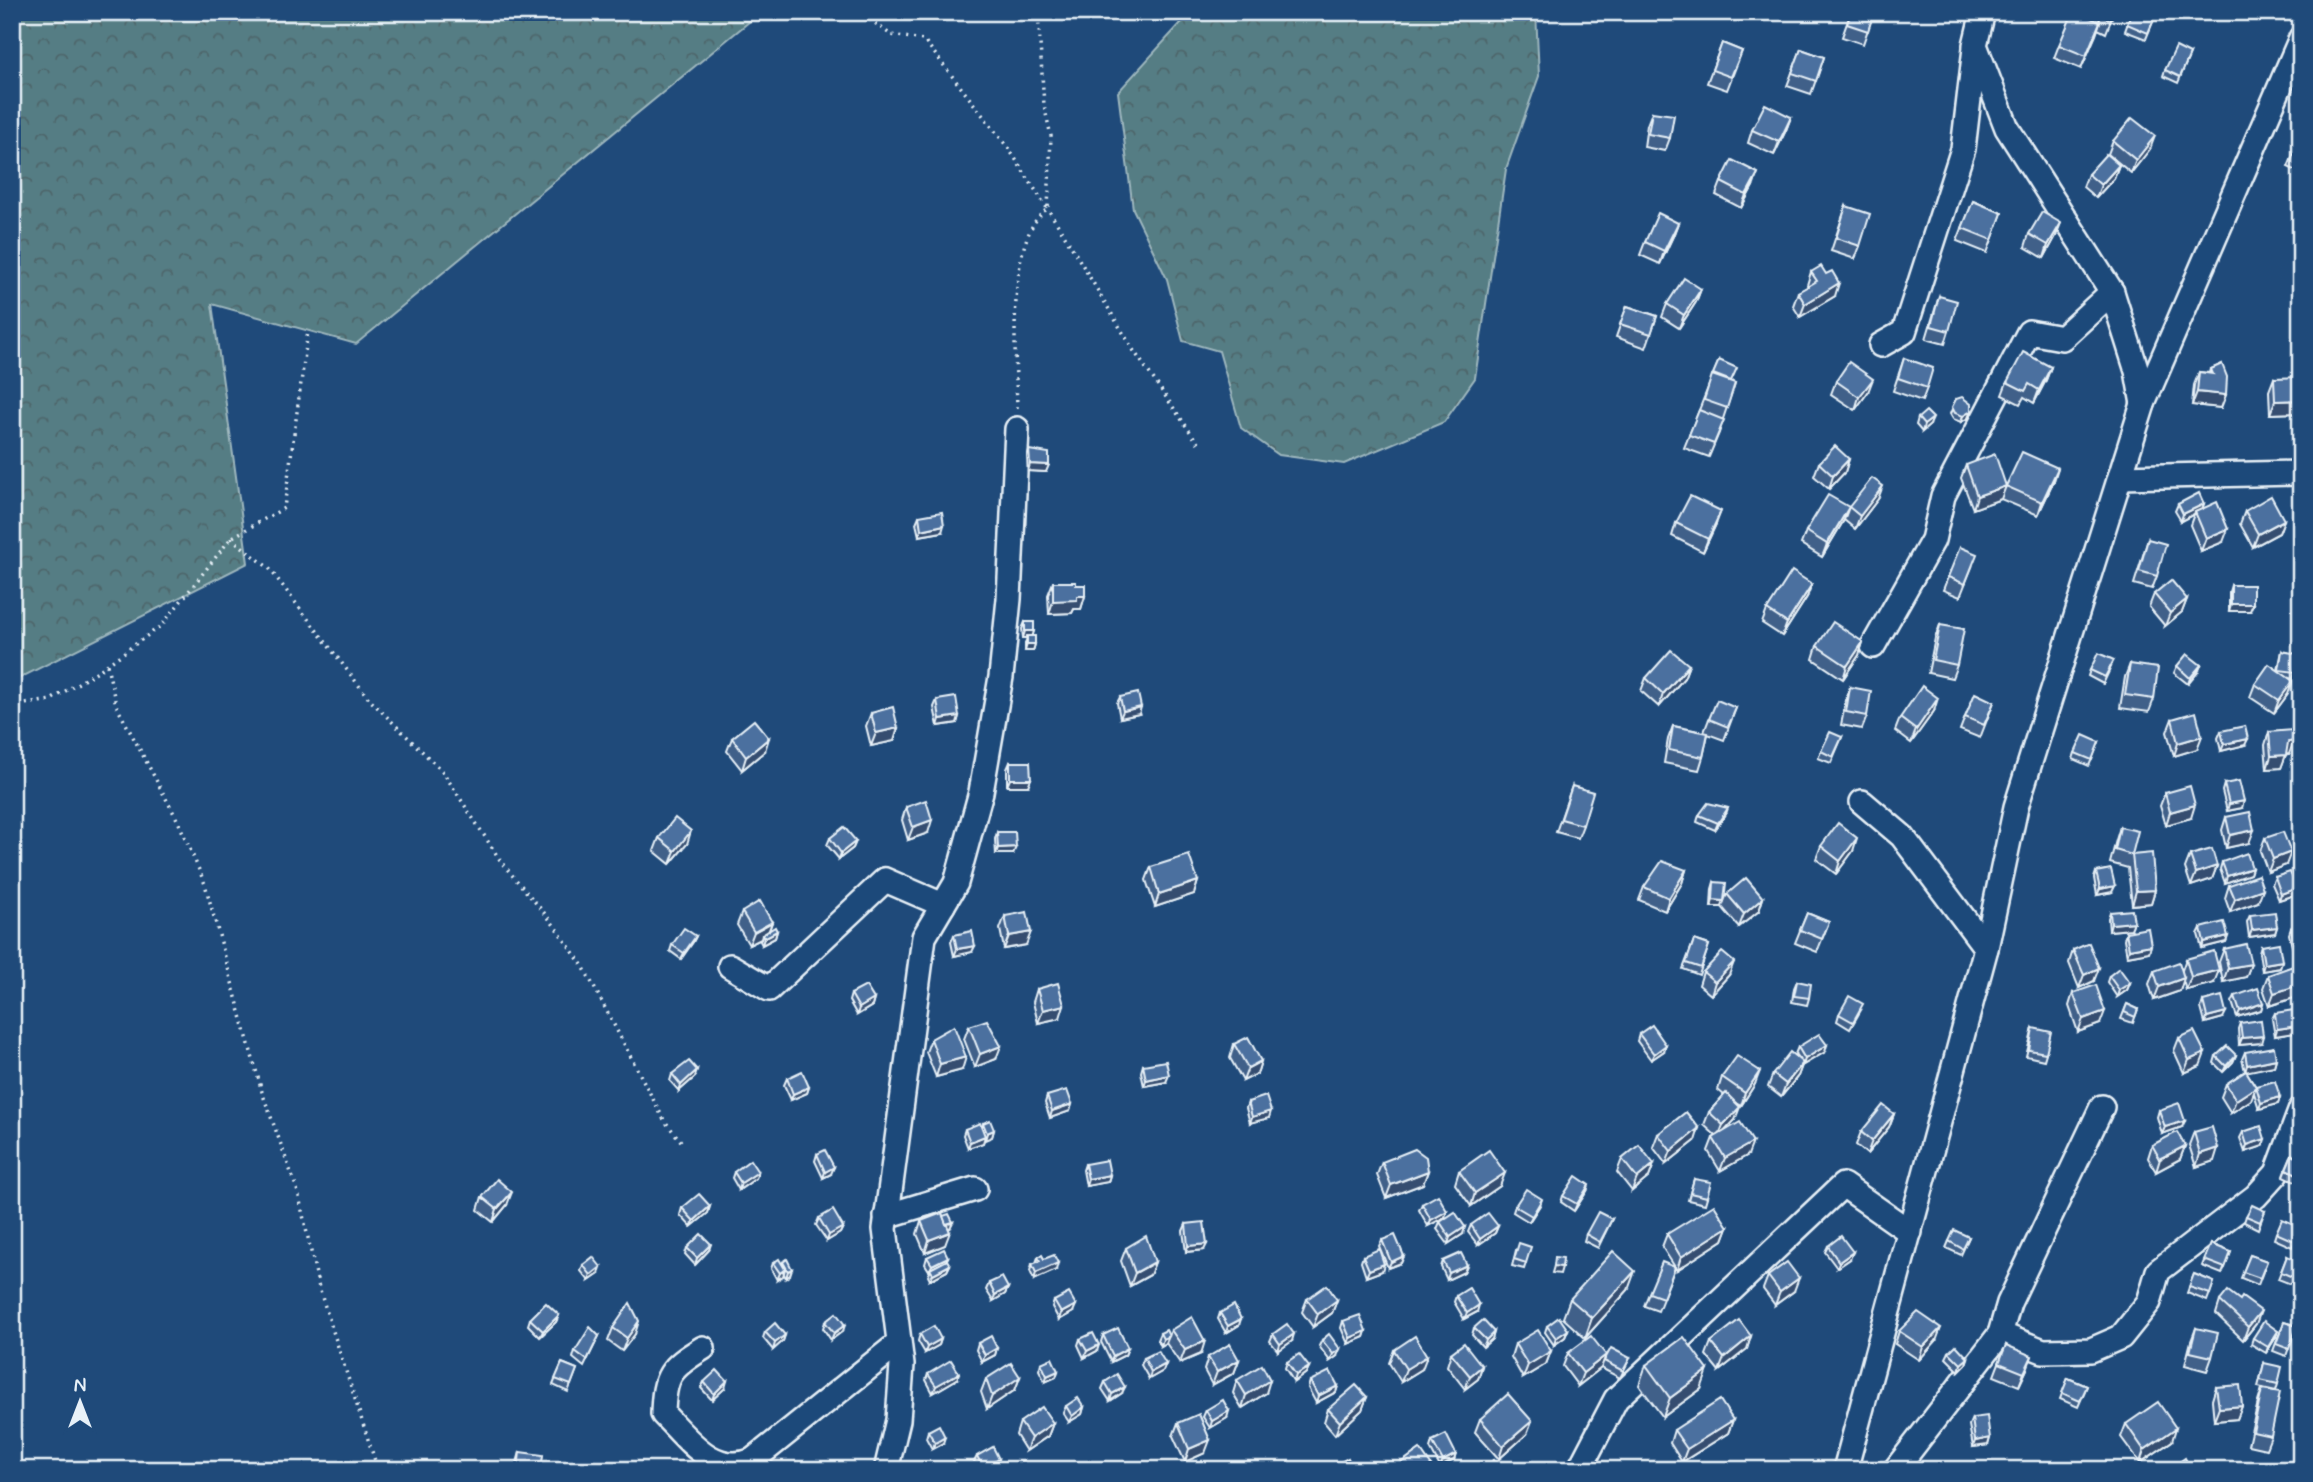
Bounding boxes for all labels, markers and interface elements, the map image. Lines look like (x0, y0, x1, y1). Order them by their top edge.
north arrow (46, 1366, 116, 1436)
text: N (74, 1374, 86, 1399)

